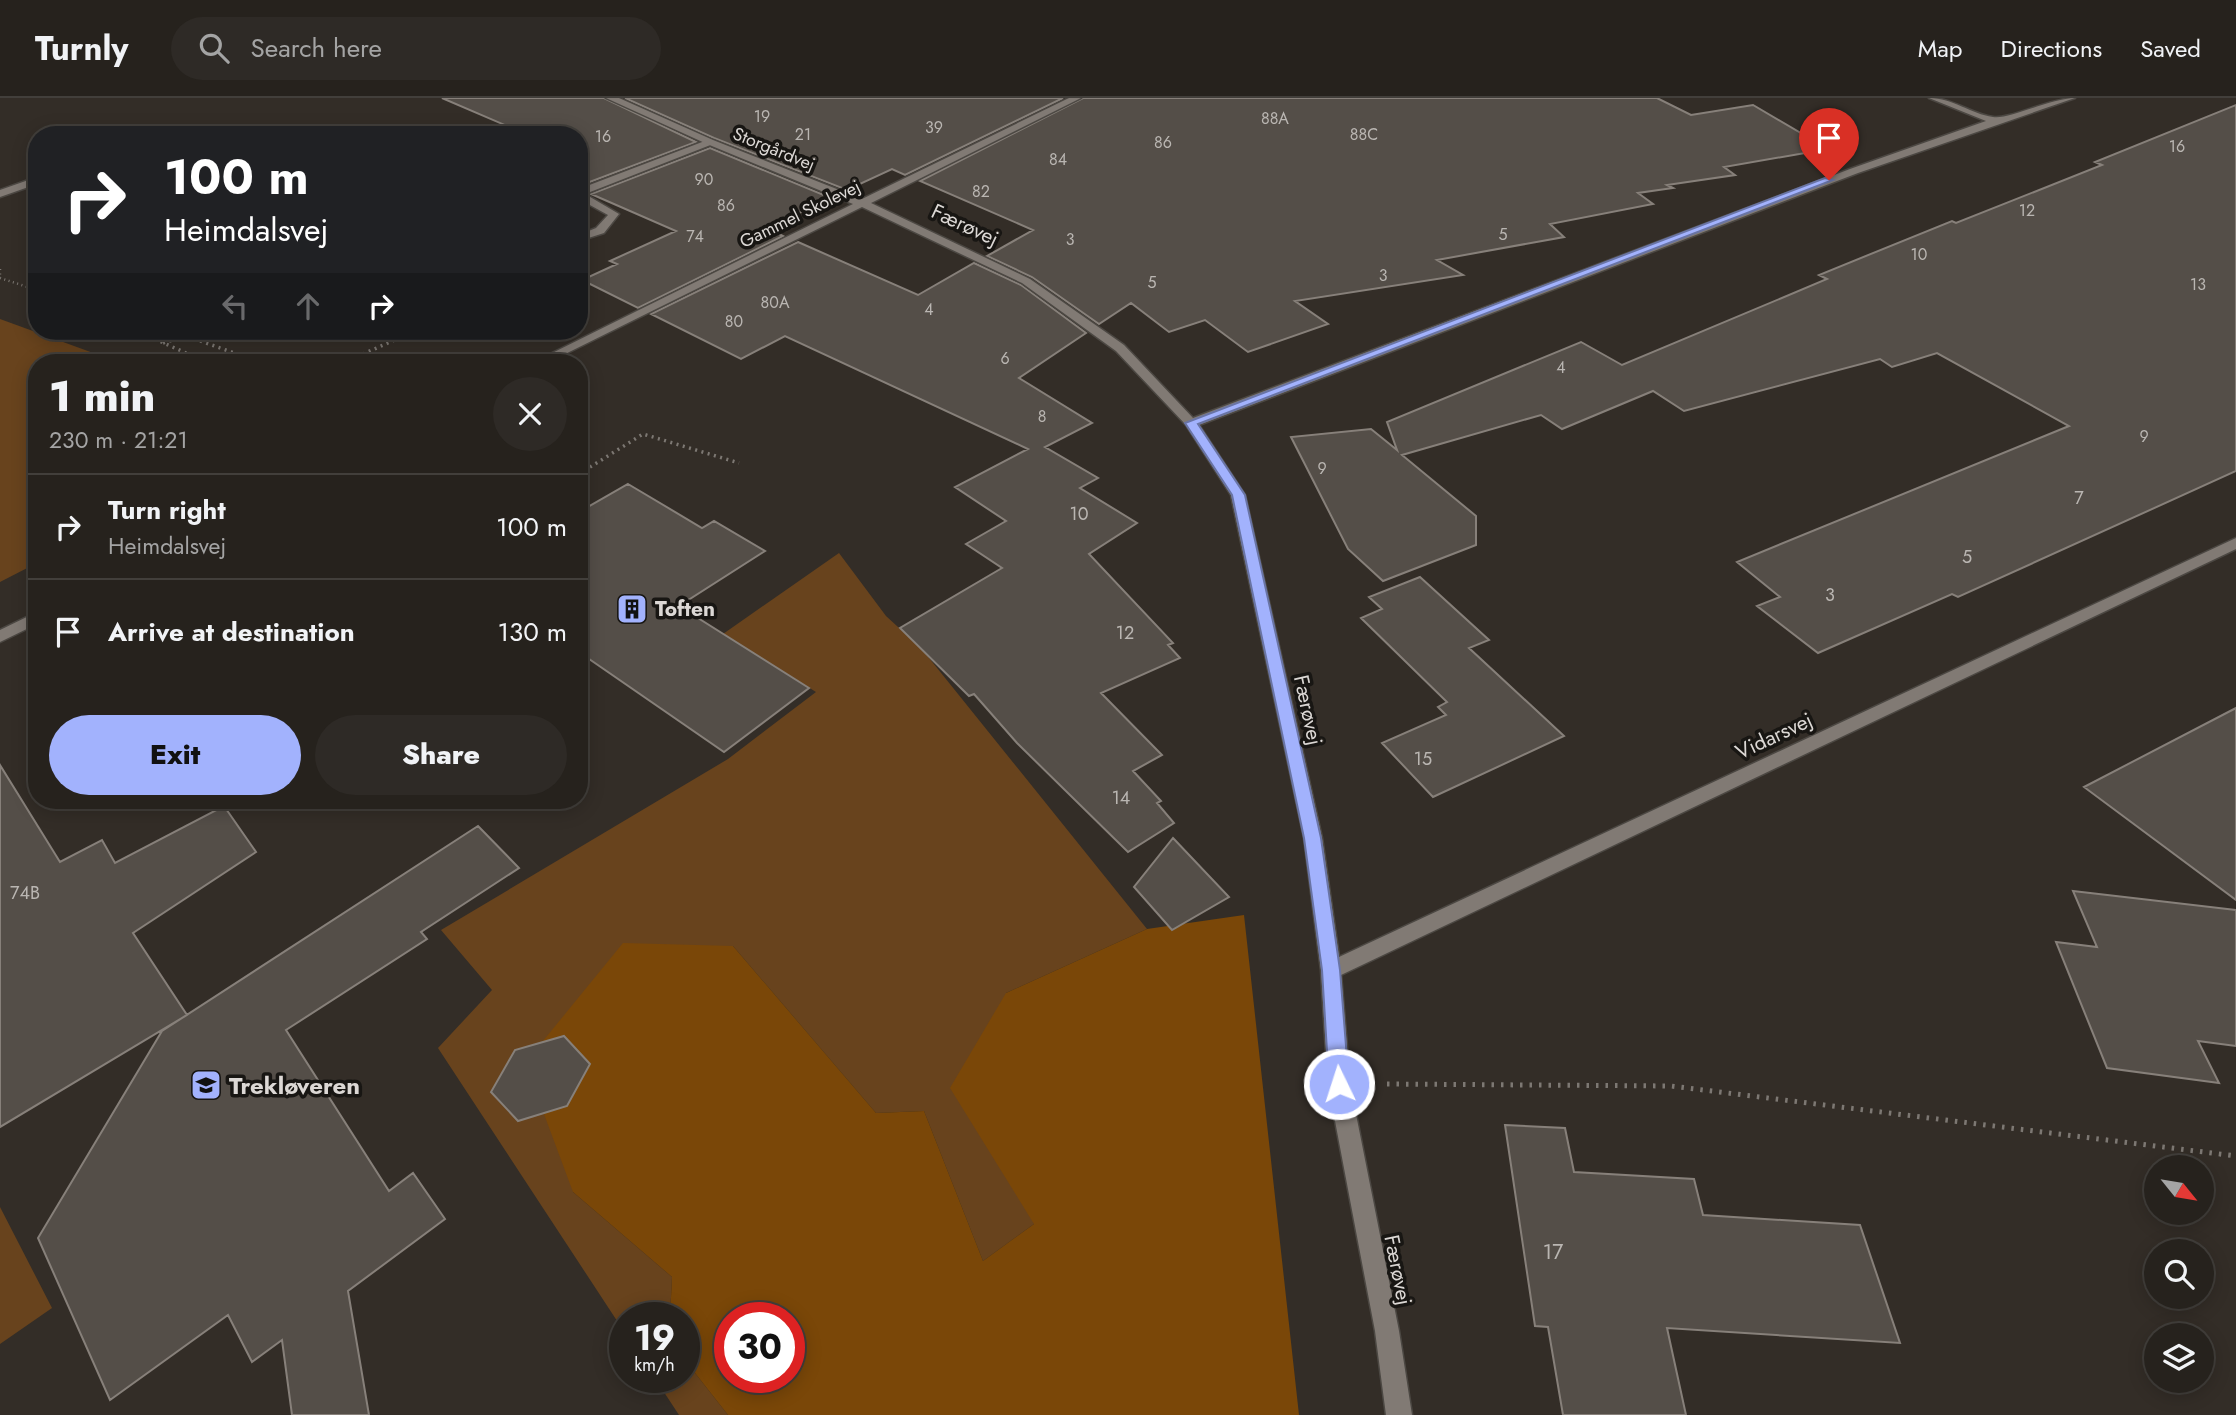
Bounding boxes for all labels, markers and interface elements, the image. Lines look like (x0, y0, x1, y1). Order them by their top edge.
search box (171, 17, 661, 80)
text: Turnly (35, 25, 129, 72)
icon: search (195, 29, 233, 67)
text: Search here (251, 29, 382, 67)
text: Map (1918, 31, 1963, 66)
text: Directions (2001, 31, 2102, 66)
text: Saved (2140, 31, 2201, 66)
house number: 19 (754, 105, 770, 128)
house number: 88A (1261, 107, 1289, 130)
pin (1799, 108, 1859, 180)
house number: 39 (925, 116, 943, 139)
icon: arrive (1810, 119, 1848, 157)
street label: Storgårdvej (729, 121, 819, 177)
house number: 21 (795, 123, 811, 146)
house number: 88C (1350, 123, 1378, 146)
house number: 16 (595, 125, 611, 148)
house number: 86 (1154, 131, 1172, 154)
house number: 16 (2169, 135, 2185, 158)
text: 100 m (164, 142, 309, 212)
house number: 84 (1049, 148, 1067, 171)
icon: right (49, 154, 140, 245)
house number: 90 (695, 168, 713, 191)
street label: Gammel Skolevej (735, 174, 865, 254)
house number: 82 (972, 180, 990, 203)
house number: 86 (717, 194, 735, 217)
street label: Færøvej (926, 196, 1004, 254)
house number: 12 (2019, 199, 2035, 222)
text: Heimdalsvej (164, 207, 328, 253)
house number: 5 (1498, 223, 1508, 246)
house number: 74 (686, 225, 704, 248)
house number: 3 (1066, 228, 1075, 251)
house number: 10 (1911, 243, 1927, 266)
house number: 3 (1379, 264, 1388, 287)
house number: 5 (1147, 271, 1157, 294)
house number: 13 (2190, 273, 2206, 296)
icon: left (216, 287, 254, 325)
icon: ahead (289, 287, 327, 325)
icon: right (362, 287, 400, 325)
house number: 80A (761, 291, 790, 314)
house number: 4 (924, 298, 934, 321)
house number: 80 (725, 310, 743, 333)
house number: 6 (1000, 347, 1010, 370)
house number: 4 (1556, 356, 1566, 379)
text: 1 min (49, 366, 155, 427)
button: close (493, 377, 567, 451)
house number: 8 (1038, 405, 1046, 428)
text: 230 m · 21:21 (49, 423, 188, 457)
house number: 9 (2139, 425, 2149, 448)
house number: 9 (1317, 457, 1327, 480)
house number: 7 (2074, 485, 2084, 511)
text: Turn right (108, 491, 226, 529)
house number: 10 (1070, 501, 1089, 527)
icon: right (49, 508, 87, 546)
text: 100 m (496, 508, 567, 546)
text: Heimdalsvej (108, 529, 226, 563)
house number: 5 (1962, 544, 1972, 570)
house number: 3 (1825, 582, 1835, 608)
building icon: Toften (615, 592, 649, 626)
place label: Toften (655, 594, 715, 624)
icon: arrive (49, 613, 87, 651)
text: Arrive at destination (108, 613, 355, 651)
text: 130 m (497, 613, 567, 651)
house number: 12 (1116, 620, 1134, 646)
street label: Færøvej (1286, 672, 1330, 748)
street label: Vidarsvej (1731, 705, 1817, 767)
button: Exit (49, 715, 301, 795)
button: Share (315, 715, 567, 795)
house number: 15 (1414, 746, 1432, 772)
house number: 14 (1112, 785, 1130, 811)
house number: 74B (10, 880, 40, 906)
position arrow (1302, 1047, 1376, 1121)
school or university icon: Trekløveren (189, 1068, 223, 1102)
place label: Trekløveren (229, 1068, 360, 1103)
north arrow (2144, 1155, 2214, 1225)
map controls (2144, 1155, 2214, 1393)
street label: Færøvej (1376, 1232, 1420, 1308)
house number: 17 (1543, 1237, 1563, 1267)
button: search (2144, 1239, 2214, 1309)
speed limit sign: 30 (714, 1302, 805, 1393)
text: 19 (634, 1313, 675, 1363)
button: layers (2144, 1323, 2214, 1393)
text: km/h (634, 1352, 675, 1378)

